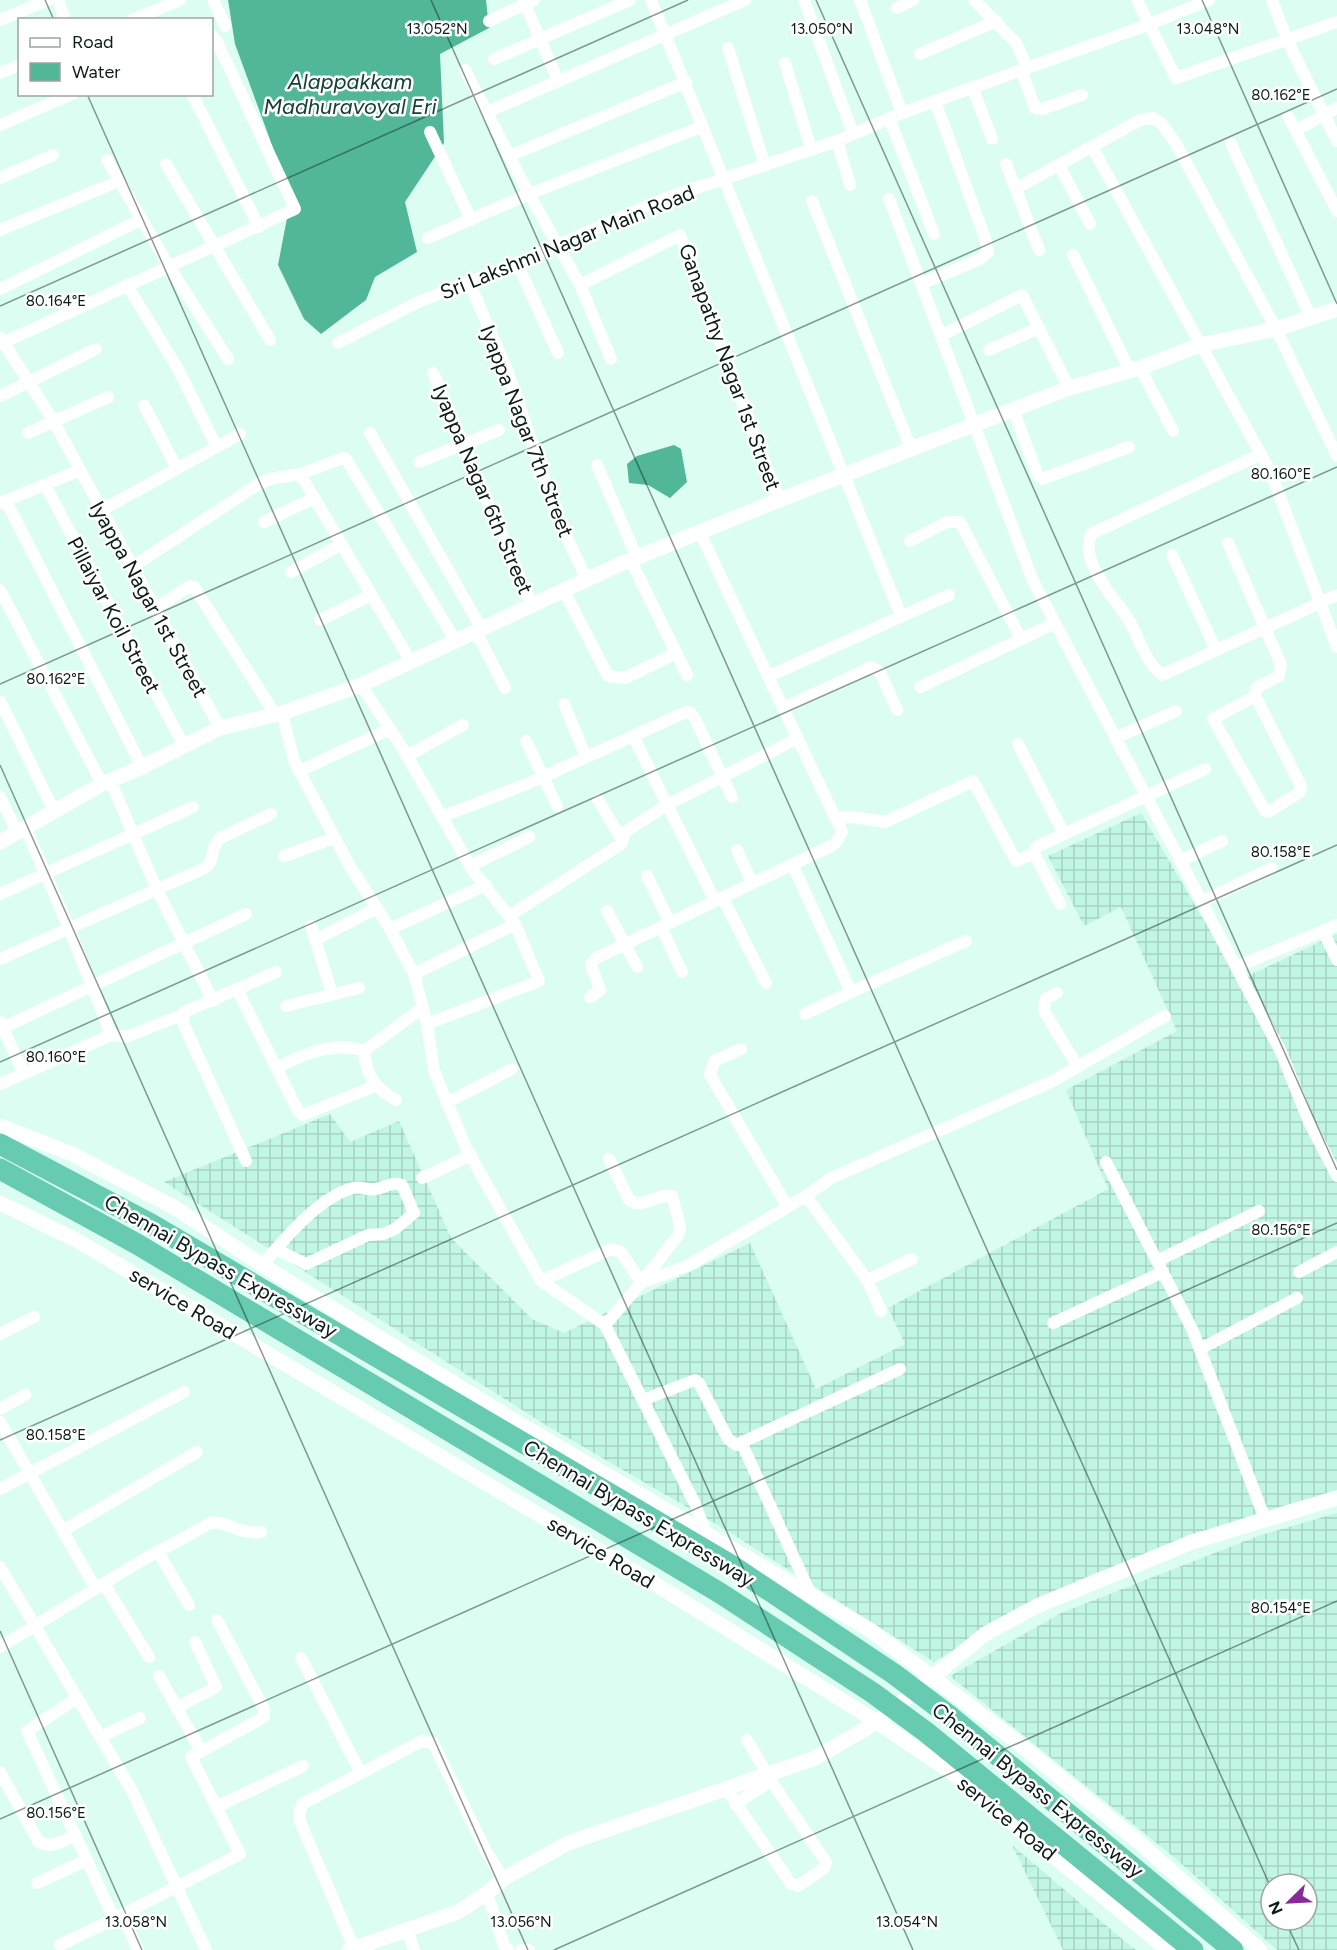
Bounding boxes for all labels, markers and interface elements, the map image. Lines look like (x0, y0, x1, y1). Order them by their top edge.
legend (18, 18, 213, 96)
text: 13.052°N (406, 20, 468, 38)
text: 13.050°N (791, 20, 853, 38)
text: 13.048°N (1177, 20, 1239, 38)
text: Road (72, 31, 113, 53)
text: Water (72, 61, 120, 83)
water label: Alappakkam Madhuravoyal Eri (263, 68, 437, 120)
text: 80.162°E (1251, 86, 1311, 104)
street label: Sri Lakshmi Nagar Main Road (436, 179, 698, 305)
street label: Ganapathy Nagar 1st Street (674, 240, 786, 494)
text: 80.164°E (26, 292, 86, 310)
street label: Iyappa Nagar 7th Street (475, 321, 579, 541)
street label: Iyappa Nagar 6th Street (427, 380, 539, 598)
text: 80.160°E (1251, 465, 1311, 483)
street label: Iyappa Nagar 1st Street (85, 496, 213, 702)
street label: Pillaiyar Koil Street (62, 532, 166, 698)
text: 80.162°E (26, 670, 86, 688)
text: 80.158°E (1251, 843, 1311, 861)
text: 80.160°E (26, 1048, 86, 1066)
street label: Chennai Bypass Expressway (100, 1189, 342, 1343)
text: 80.156°E (1251, 1221, 1311, 1239)
street label: service Road (125, 1261, 241, 1345)
text: 80.158°E (26, 1426, 86, 1444)
street label: Chennai Bypass Expressway (519, 1434, 759, 1592)
street label: service Road (543, 1510, 659, 1594)
text: 80.154°E (1251, 1599, 1311, 1617)
street label: Chennai Bypass Expressway (927, 1697, 1149, 1883)
street label: service Road (952, 1770, 1062, 1866)
text: 80.156°E (26, 1804, 86, 1822)
north arrow (1259, 1872, 1319, 1932)
text: N (1265, 1898, 1287, 1917)
text: 13.058°N (105, 1913, 167, 1931)
text: 13.056°N (490, 1913, 552, 1931)
text: 13.054°N (876, 1913, 938, 1931)

